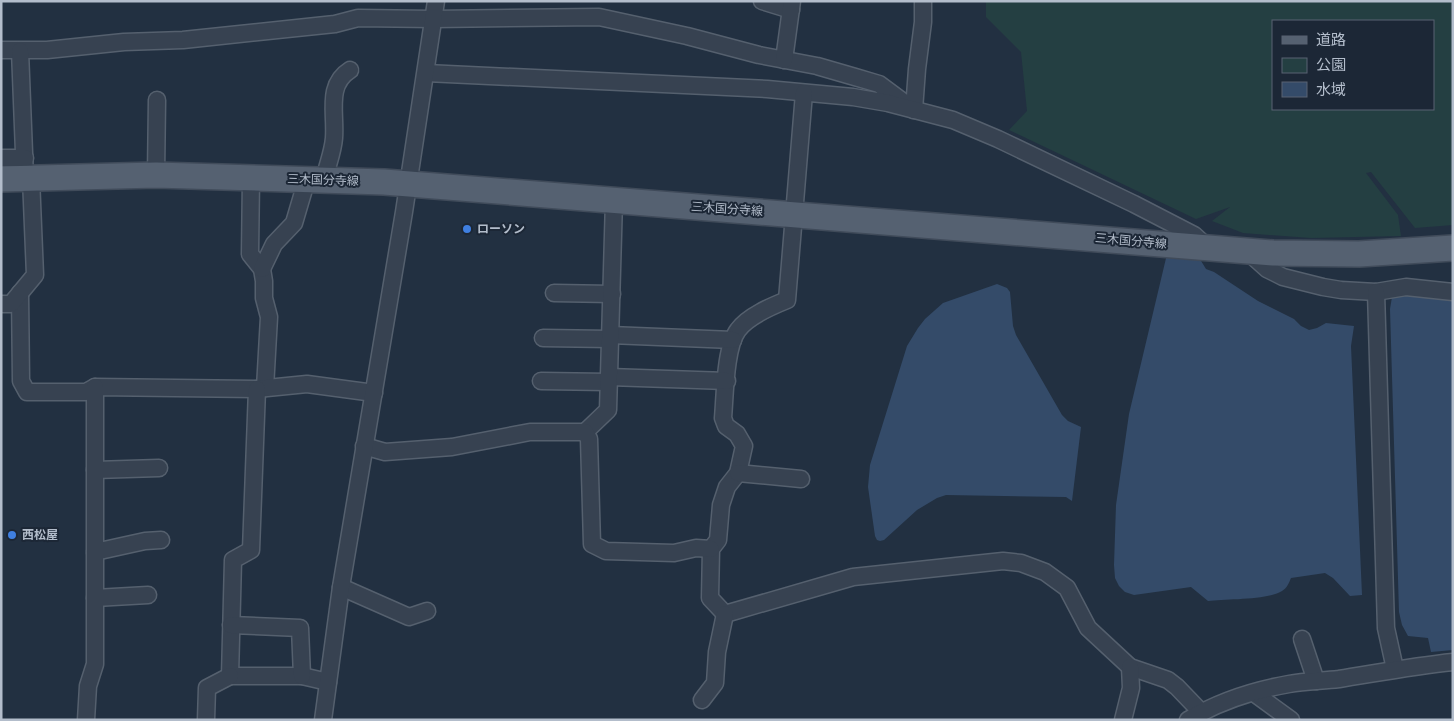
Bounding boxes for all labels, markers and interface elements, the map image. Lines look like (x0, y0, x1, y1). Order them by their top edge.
legend (1272, 20, 1434, 110)
text: 道路 (1316, 30, 1346, 51)
text: 公園 (1316, 55, 1346, 76)
text: 水域 (1316, 80, 1346, 101)
street label: 三木国分寺線 (287, 171, 359, 190)
street label: 三木国分寺線 (690, 199, 763, 220)
place label: ローソン (477, 221, 525, 238)
marker: ローソン (461, 223, 473, 235)
street label: 三木国分寺線 (1094, 230, 1168, 253)
place label: 西松屋 (22, 527, 58, 544)
marker: 西松屋 (6, 529, 18, 541)

